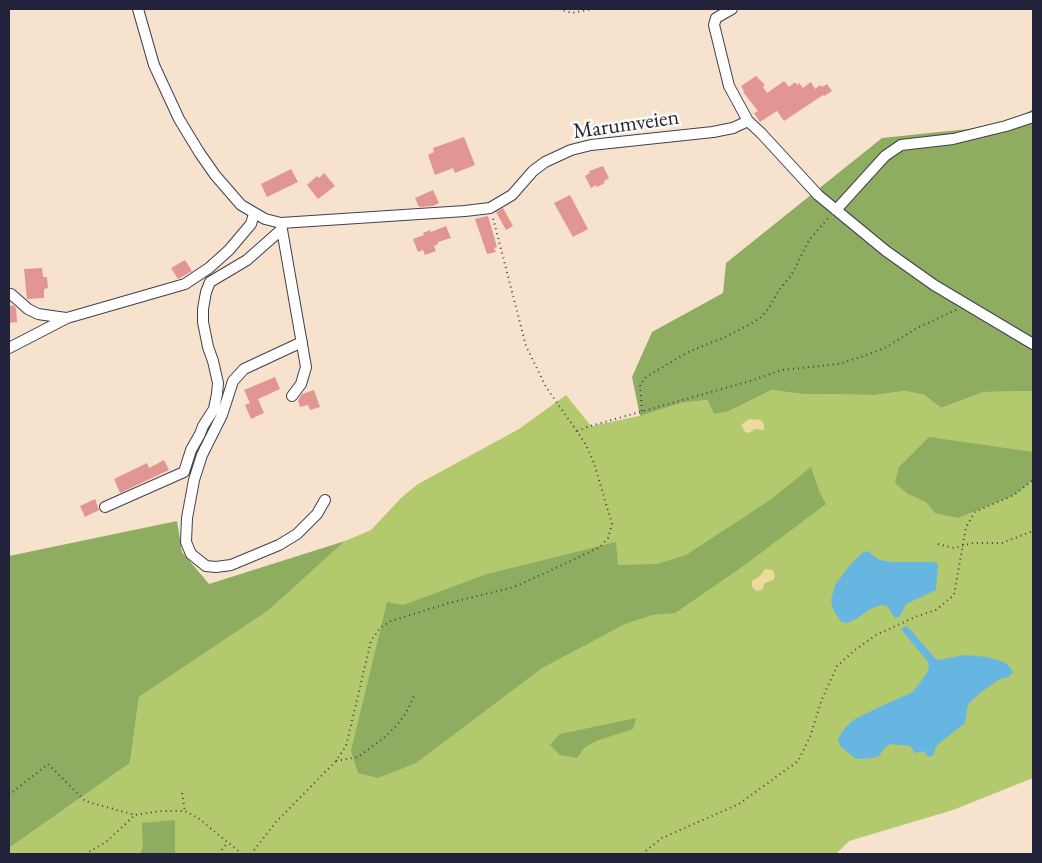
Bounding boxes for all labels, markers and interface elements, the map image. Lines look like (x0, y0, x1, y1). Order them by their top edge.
street label: Marumveien (571, 104, 681, 146)

